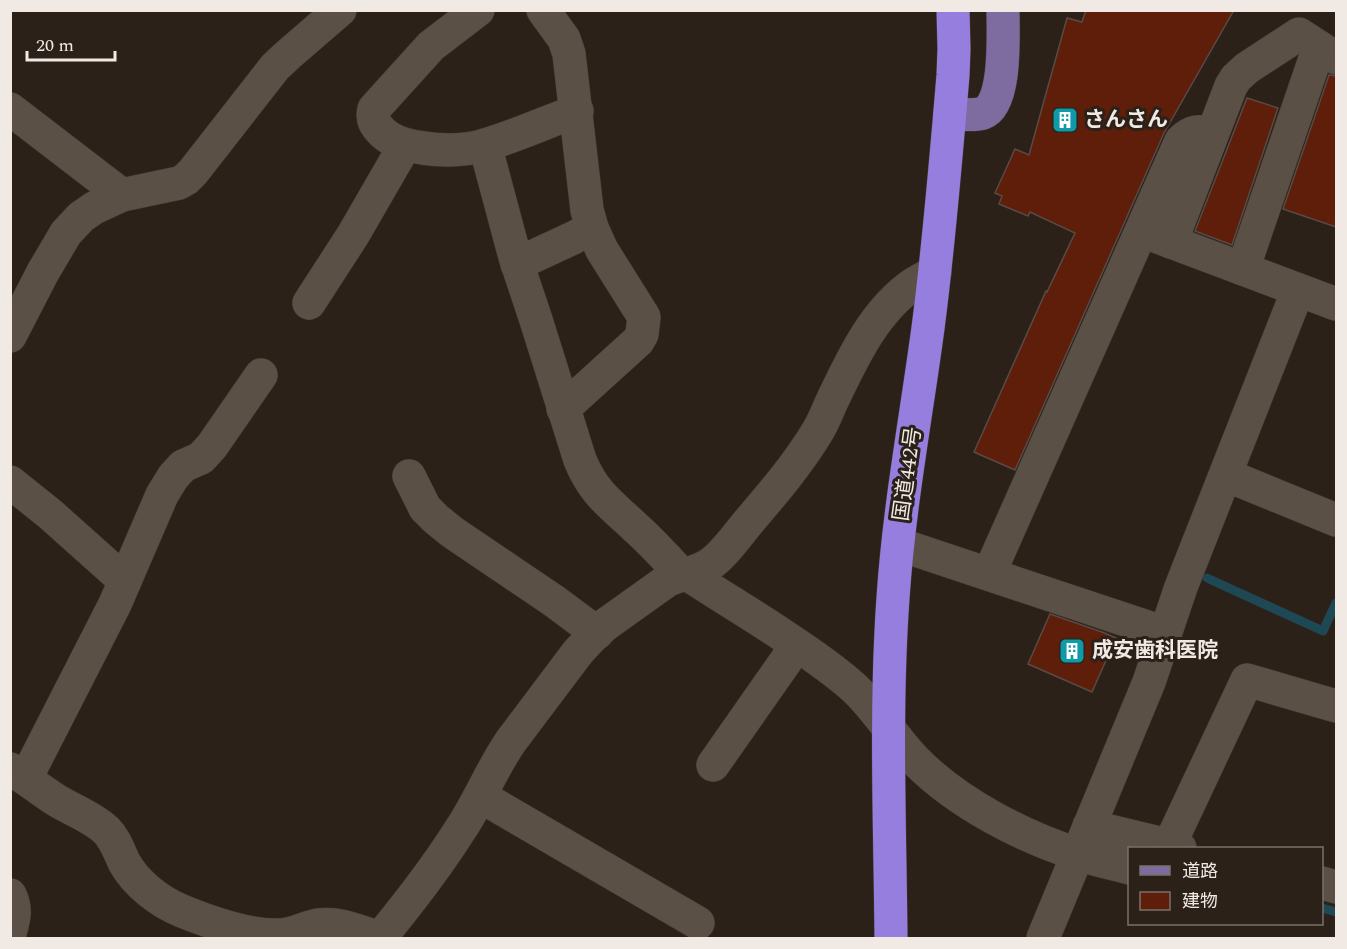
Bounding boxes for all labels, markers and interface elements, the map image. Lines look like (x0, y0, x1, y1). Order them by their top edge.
scale bar (27, 24, 116, 62)
text: 20 m (36, 32, 74, 59)
place label: さんさん (1084, 104, 1168, 136)
building icon: さんさん (1050, 105, 1080, 135)
street label: 国道442号 (886, 425, 930, 523)
place label: 成安歯科医院 (1092, 635, 1218, 667)
building icon: 成安歯科医院 (1057, 636, 1087, 666)
legend (1128, 847, 1323, 925)
text: 道路 (1182, 858, 1218, 885)
text: 建物 (1182, 888, 1218, 915)

